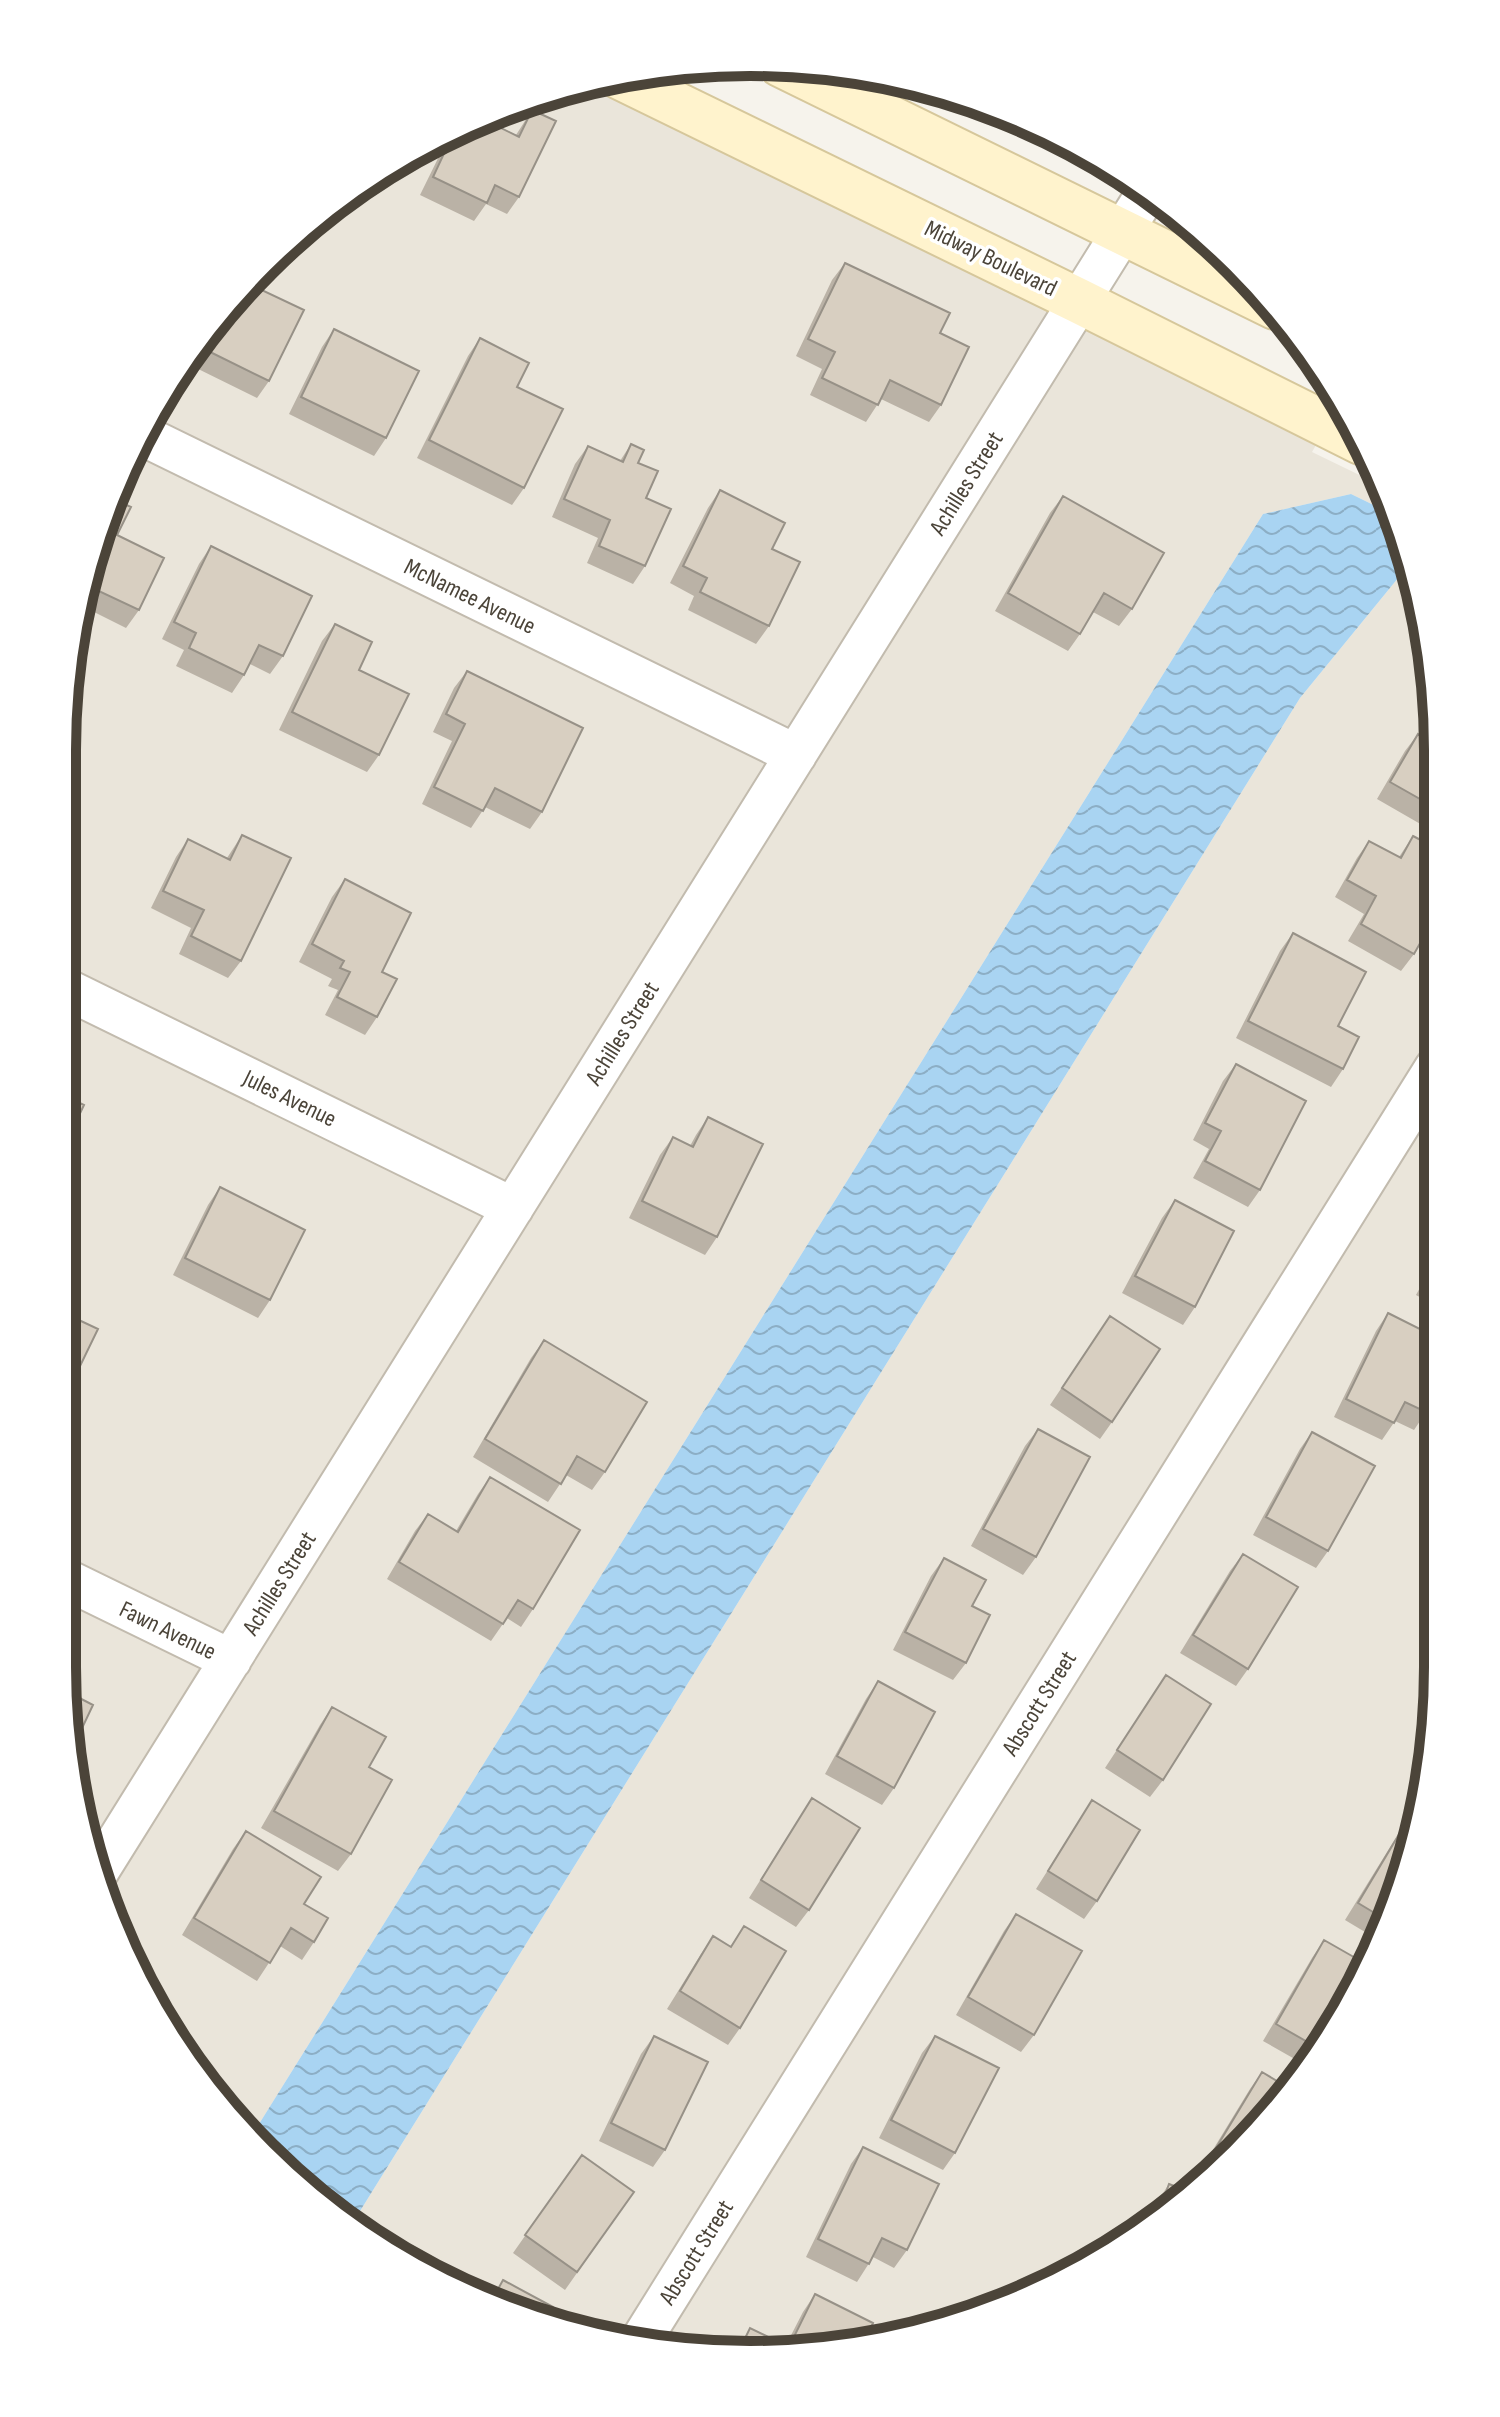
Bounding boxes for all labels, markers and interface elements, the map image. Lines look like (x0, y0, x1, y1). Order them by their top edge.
street label: Midway Boulevard (920, 214, 1062, 303)
street label: Achilles Street (923, 426, 1010, 541)
street label: McNamee Avenue (399, 552, 540, 641)
street label: Achilles Street (579, 976, 666, 1091)
street label: Jules Avenue (238, 1063, 341, 1133)
street label: Achilles Street (236, 1526, 323, 1641)
street label: Fawn Avenue (115, 1595, 221, 1666)
street label: Abscott Street (995, 1646, 1083, 1762)
street label: Abscott Street (652, 2195, 740, 2311)

